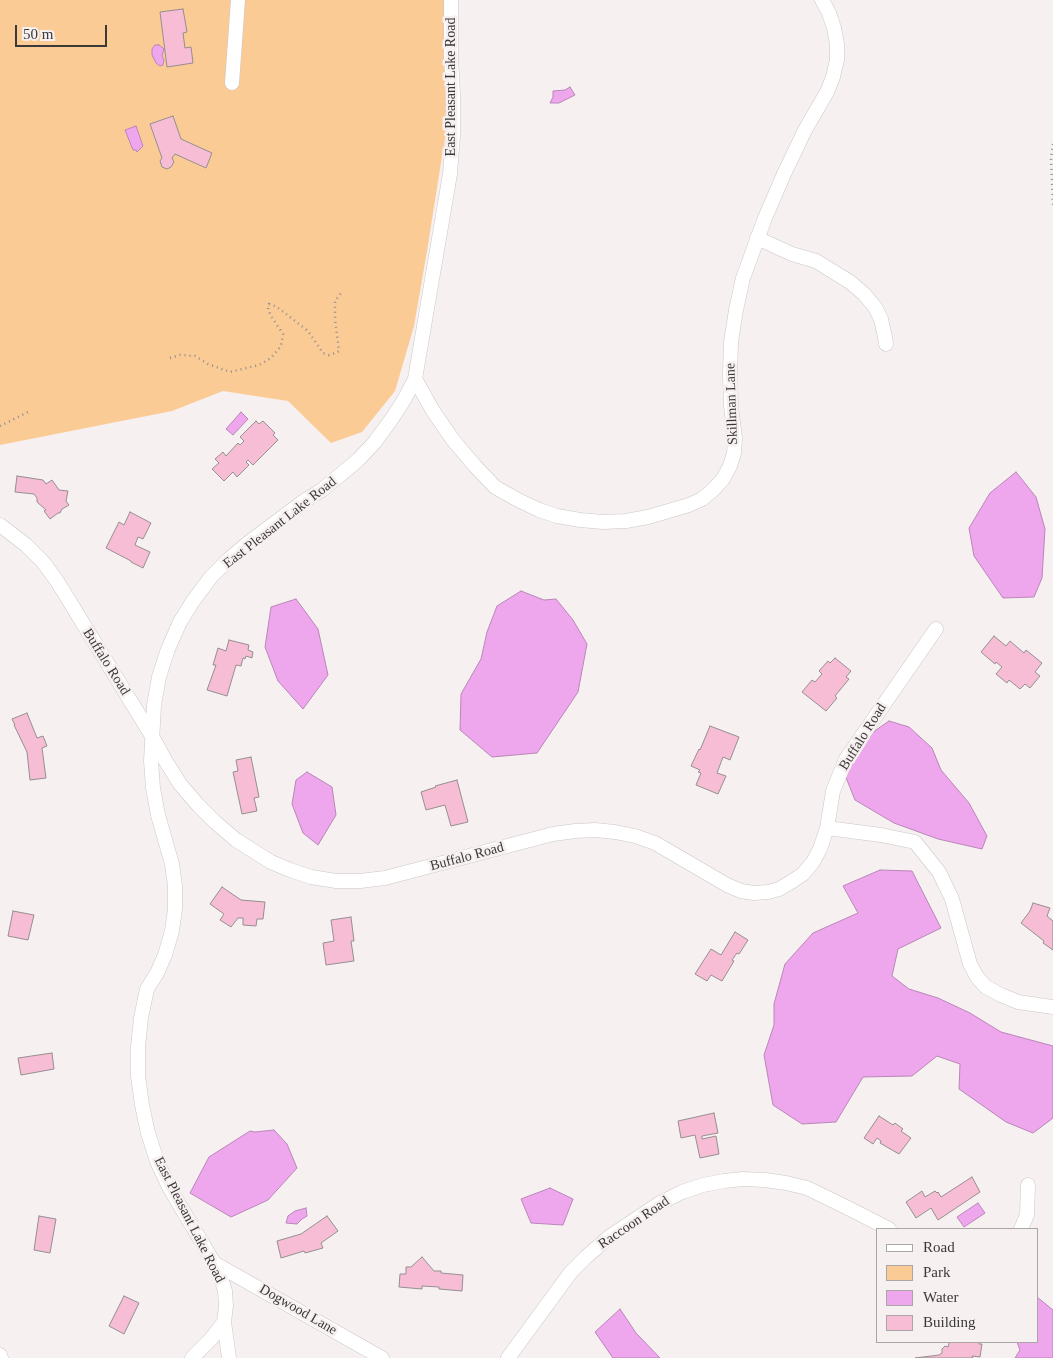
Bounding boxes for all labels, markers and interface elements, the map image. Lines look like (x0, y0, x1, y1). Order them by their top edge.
scale bar (18, 15, 110, 47)
street label: East Pleasant Lake Road (443, 18, 459, 156)
text: 50 m (23, 26, 53, 42)
street label: Skillman Lane (722, 363, 742, 445)
street label: East Pleasant Lake Road (220, 474, 340, 572)
street label: Buffalo Road (79, 626, 133, 698)
street label: Buffalo Road (836, 701, 890, 773)
street label: Buffalo Road (428, 839, 506, 875)
street label: East Pleasant Lake Road (150, 1154, 228, 1286)
street label: Raccoon Road (595, 1193, 673, 1253)
legend (876, 1228, 1038, 1343)
text: Road (923, 1239, 955, 1255)
text: Park (923, 1264, 951, 1280)
street label: Dogwood Lane (256, 1281, 340, 1339)
text: Water (923, 1289, 958, 1305)
text: Building (923, 1314, 976, 1330)

